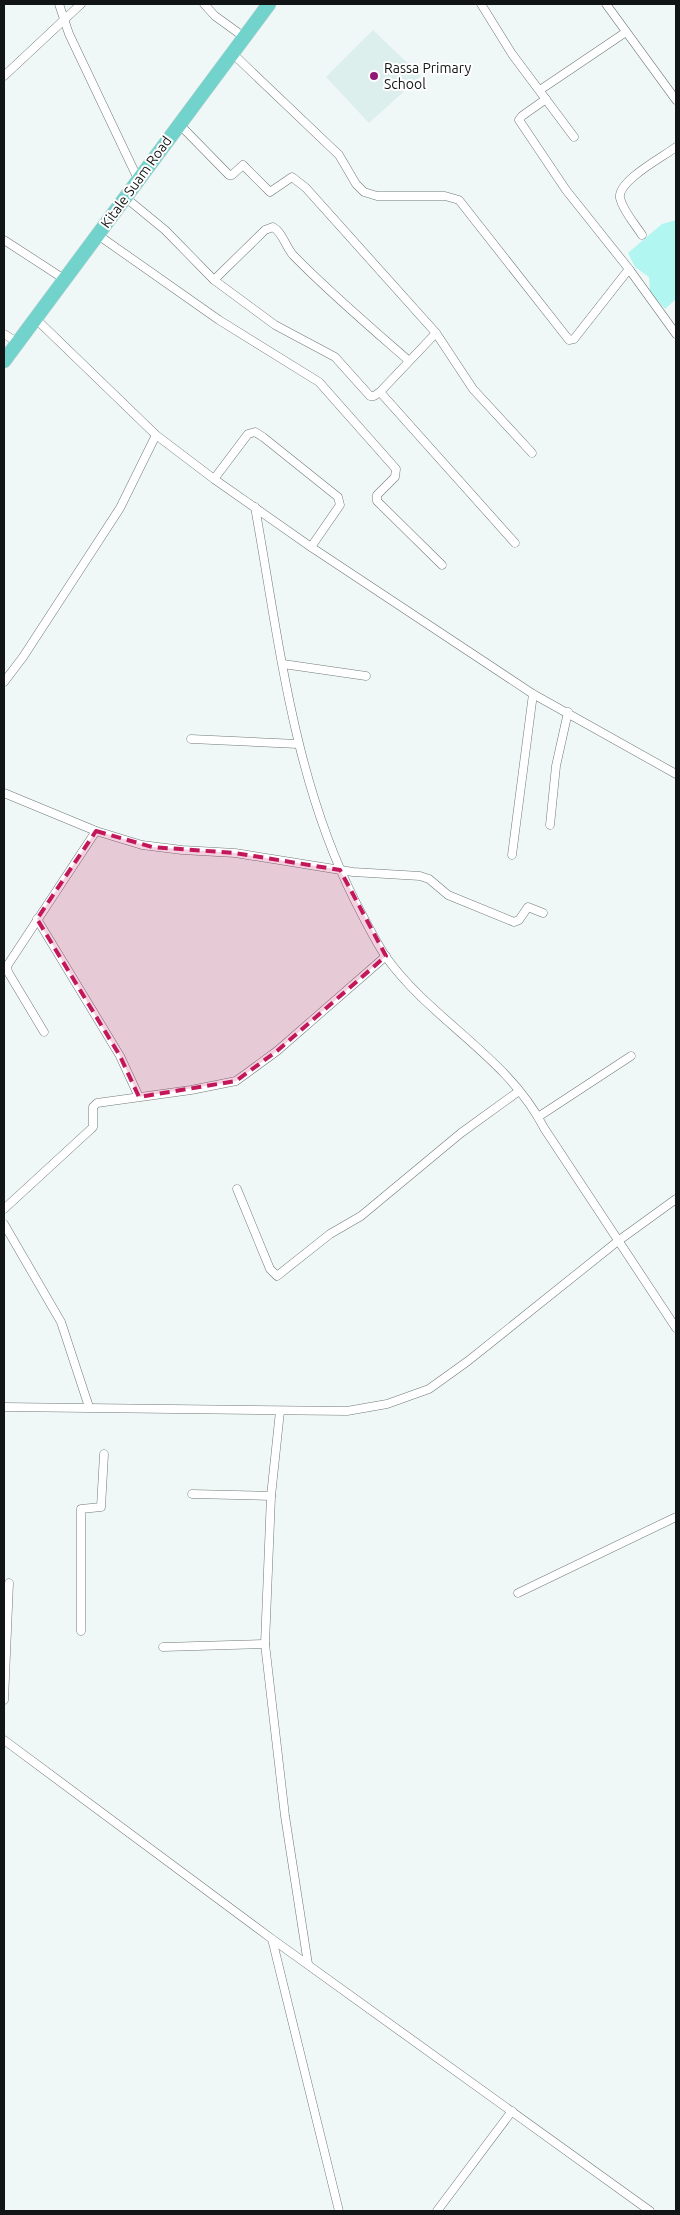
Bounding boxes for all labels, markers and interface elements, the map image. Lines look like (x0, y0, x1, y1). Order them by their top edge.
place label: Rassa Primary School (384, 60, 471, 92)
marker: Rassa Primary School (368, 70, 380, 82)
street label: Kitale Suam Road (97, 133, 175, 231)

